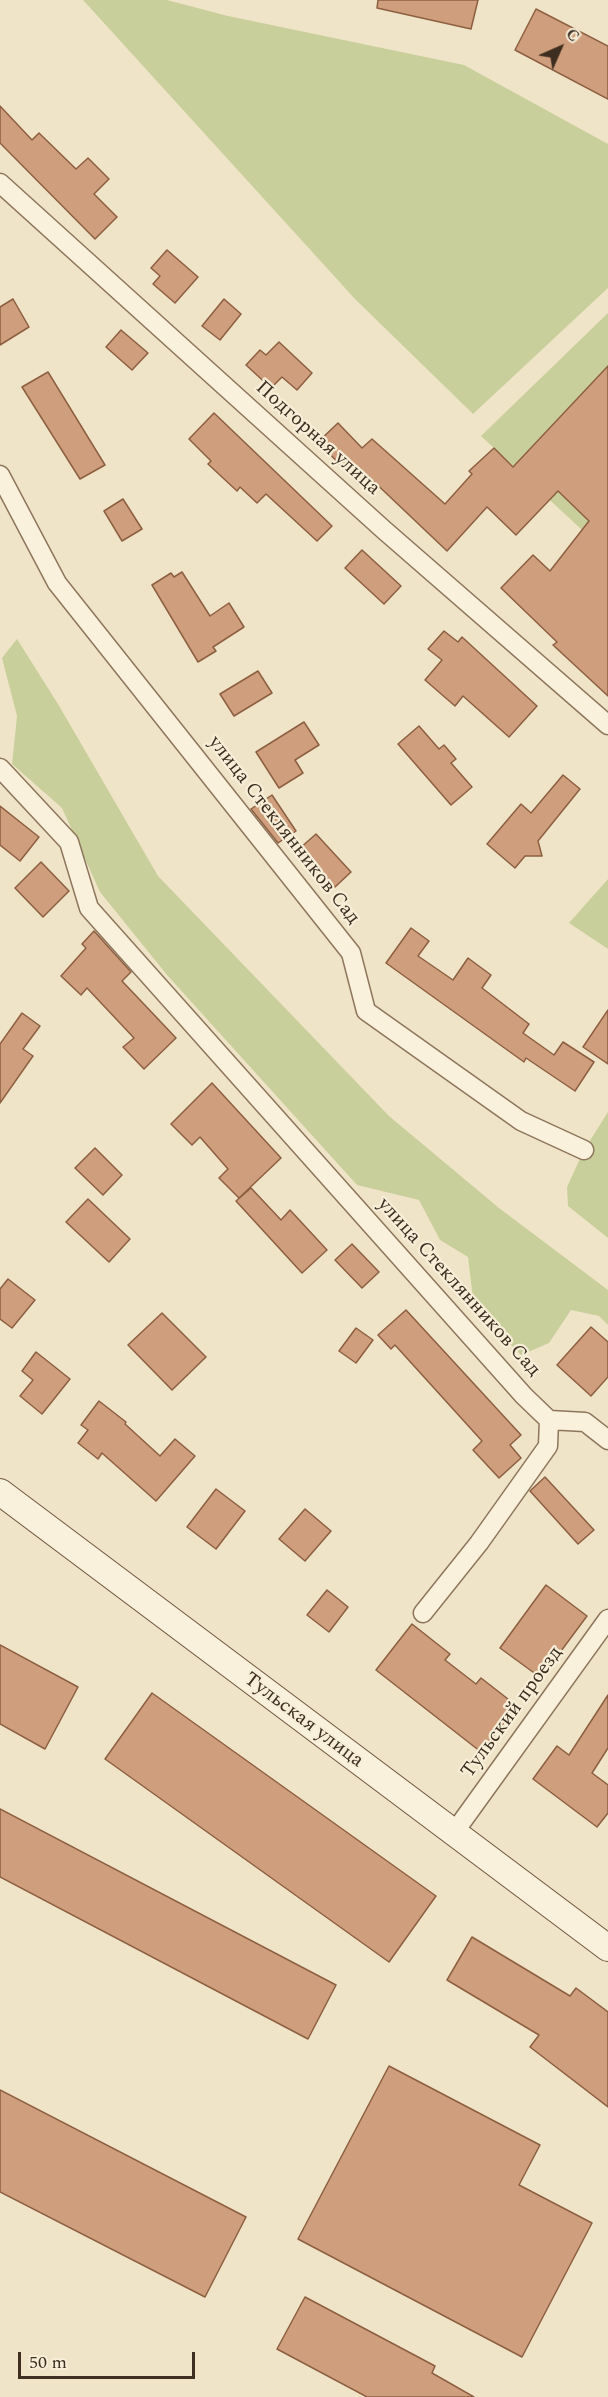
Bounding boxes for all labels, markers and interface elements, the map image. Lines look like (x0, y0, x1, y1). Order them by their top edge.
north arrow (530, 18, 590, 78)
text: С (560, 23, 585, 48)
street label: Подгорная улица (250, 377, 384, 501)
street label: улица Стеклянников Сад (202, 732, 364, 930)
street label: улица Стеклянников Сад (371, 1194, 545, 1382)
street label: Тульский проезд (457, 1642, 569, 1784)
street label: Тульская улица (238, 1668, 368, 1774)
scale bar (21, 2340, 198, 2378)
text: 50 m (29, 2349, 67, 2376)

